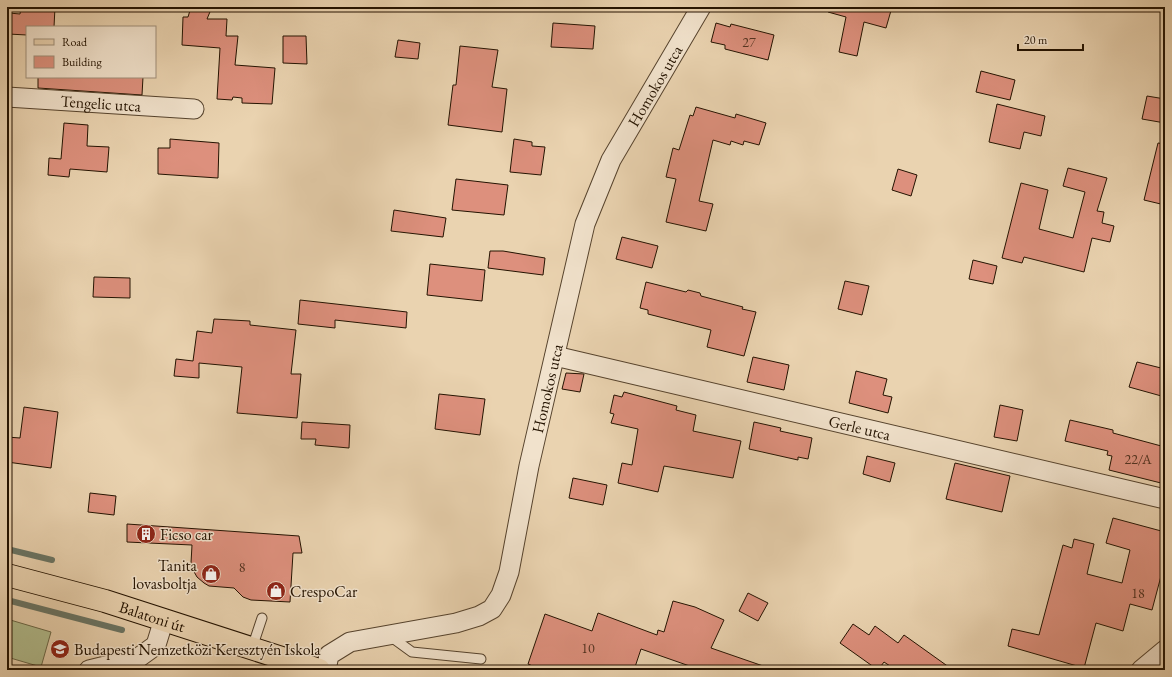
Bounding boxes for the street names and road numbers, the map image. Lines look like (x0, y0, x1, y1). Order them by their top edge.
street label: Homokos utca (623, 41, 687, 130)
street label: Tengelic utca (60, 90, 142, 116)
street label: Homokos utca (526, 341, 568, 435)
street label: Gerle utca (827, 410, 893, 445)
street label: Balatoni út (117, 596, 188, 637)

